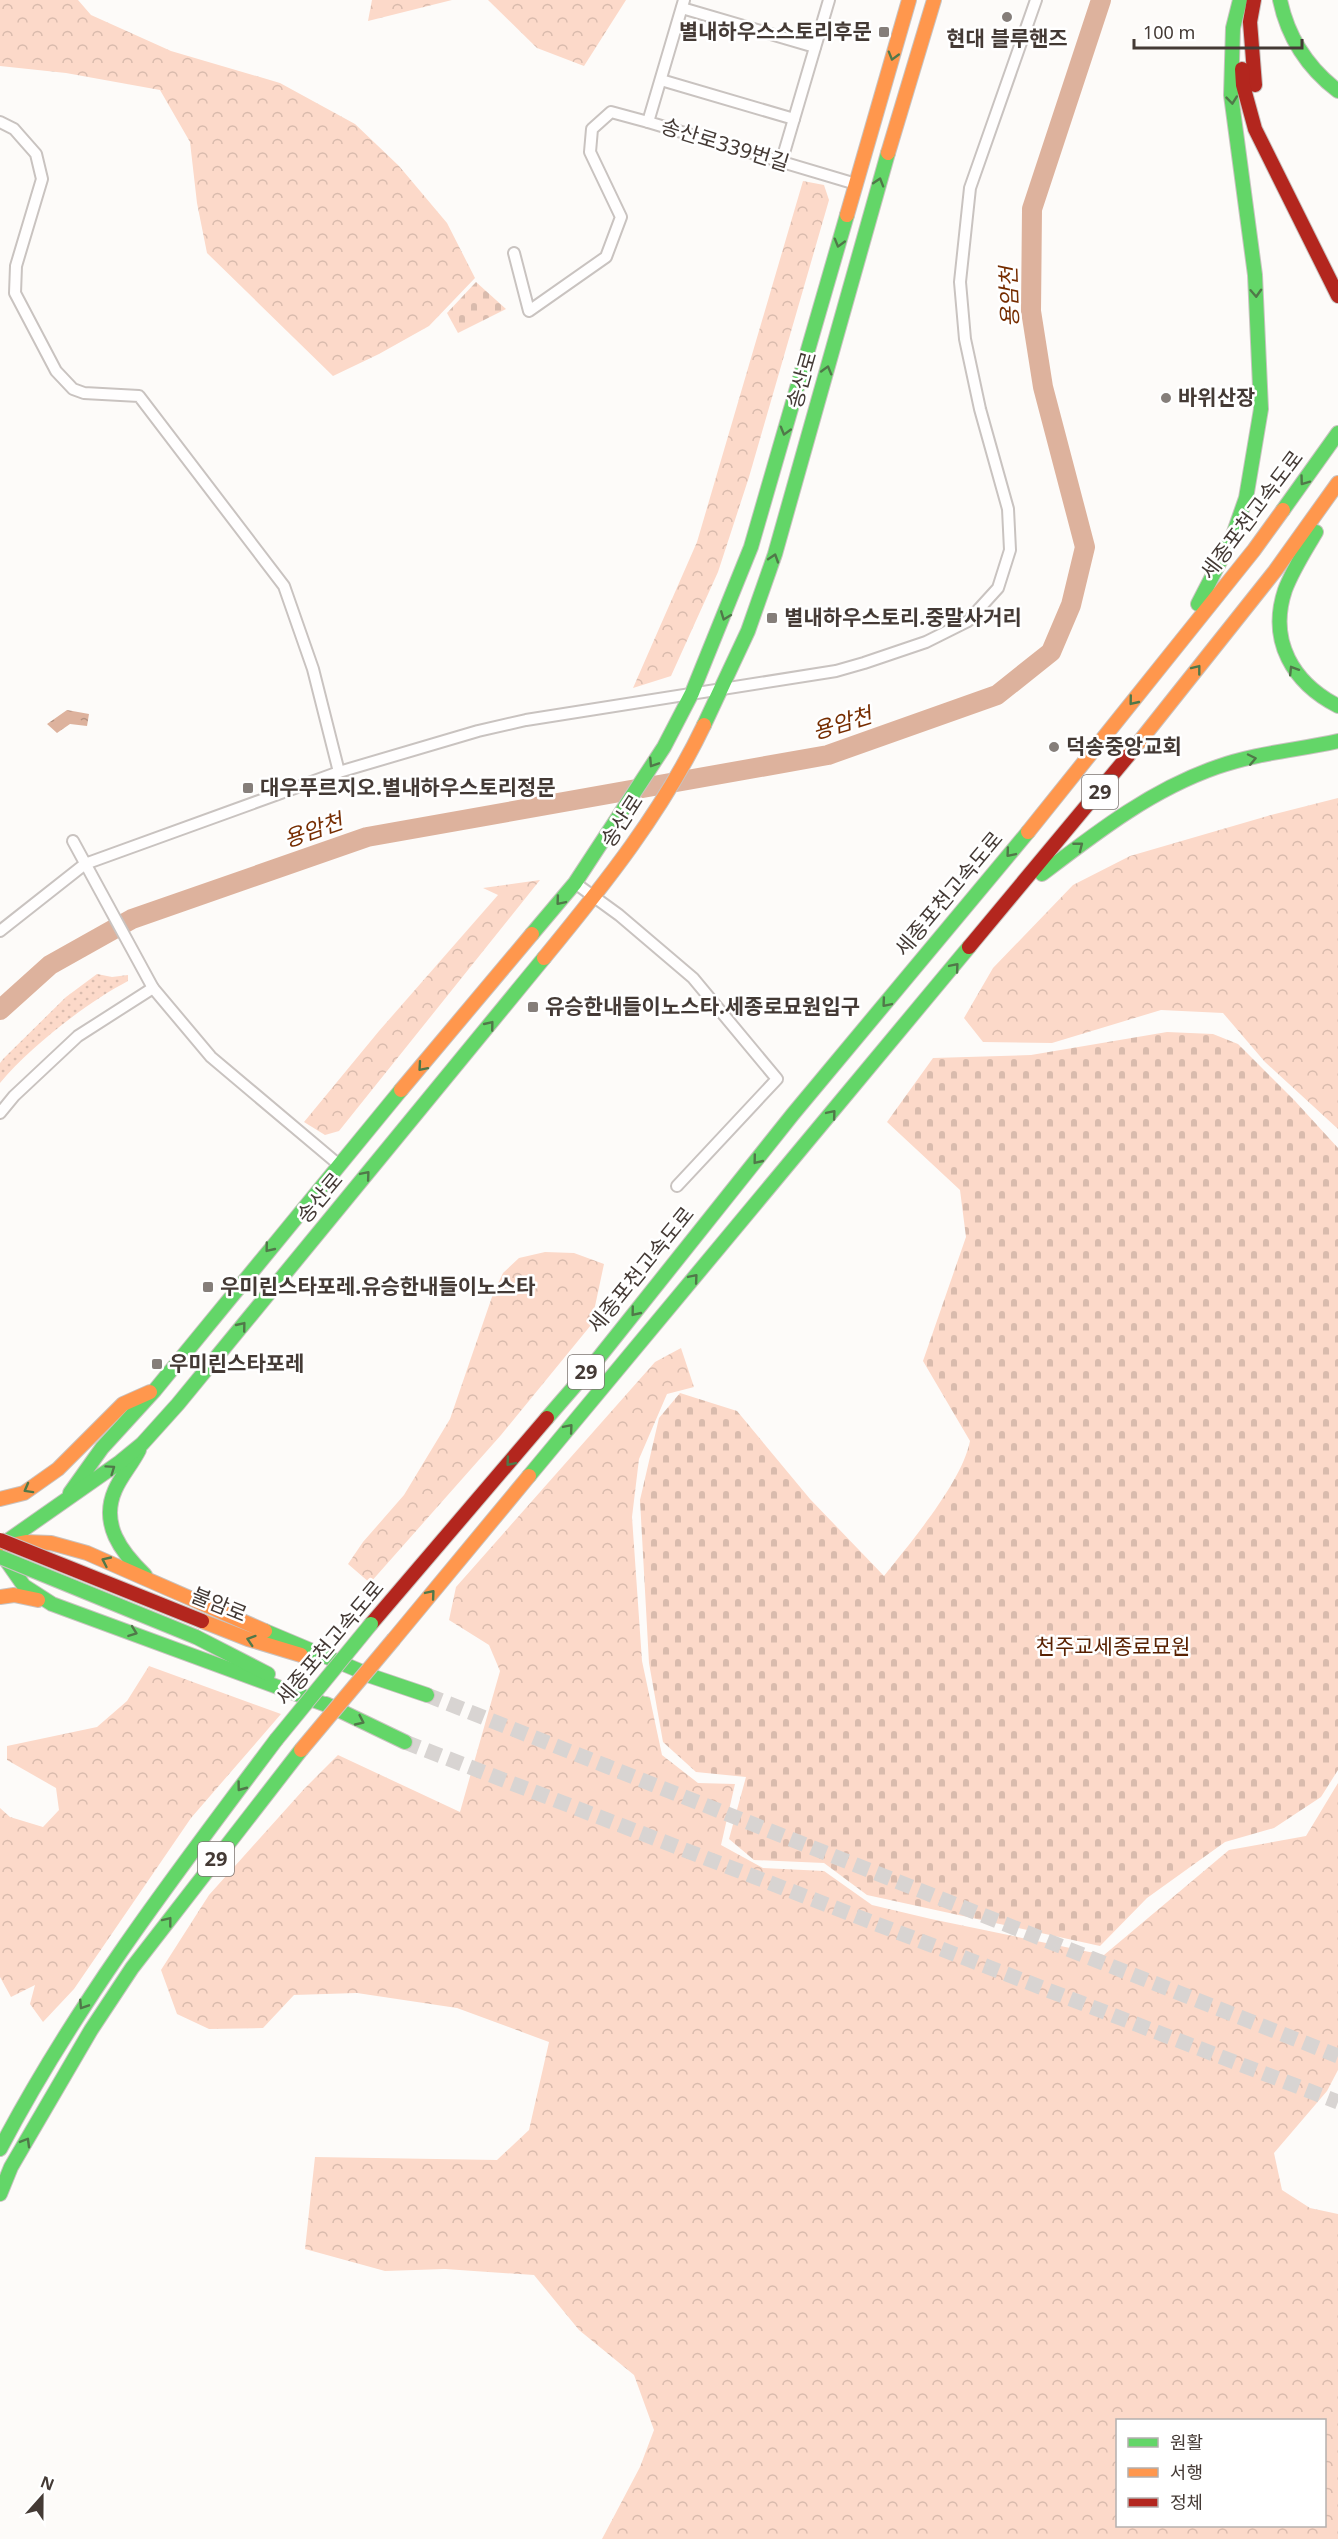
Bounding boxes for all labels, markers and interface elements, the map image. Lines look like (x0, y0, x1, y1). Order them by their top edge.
marker: 현대 블루핸즈 (1000, 10, 1014, 24)
scale bar (1134, 12, 1302, 50)
place label: 별내하우스스토리후문 (679, 17, 872, 45)
text: 100 m (1143, 20, 1195, 44)
place label: 현대 블루핸즈 (946, 24, 1068, 52)
marker: 별내하우스스토리후문 (877, 25, 891, 39)
one-way arrow (888, 50, 900, 61)
one-way arrow (1225, 95, 1238, 104)
street label: 송산로339번길 (658, 111, 793, 177)
one-way arrow (872, 177, 884, 188)
one-way arrow (833, 238, 846, 248)
water label: 용암천 (992, 263, 1024, 328)
one-way arrow (1250, 289, 1263, 298)
street label: 송산로 (780, 348, 822, 411)
one-way arrow (819, 365, 832, 375)
place label: 바위산장 (1178, 383, 1255, 411)
marker: 바위산장 (1159, 391, 1173, 405)
one-way arrow (779, 426, 792, 436)
street label: 세종포천고속도로 (1194, 444, 1309, 585)
one-way arrow (1300, 474, 1311, 485)
one-way arrow (766, 553, 779, 564)
place label: 별내하우스토리.중말사거리 (784, 603, 1022, 631)
one-way arrow (720, 610, 732, 621)
marker: 별내하우스토리.중말사거리 (765, 611, 779, 625)
one-way arrow (1190, 665, 1201, 676)
one-way arrow (1289, 666, 1301, 676)
one-way arrow (1129, 694, 1140, 705)
water label: 용암천 (808, 698, 878, 745)
place label: 덕송중앙교회 (1066, 732, 1182, 760)
marker: 덕송중앙교회 (1047, 740, 1061, 754)
one-way arrow (1246, 754, 1256, 767)
one-way arrow (649, 757, 661, 767)
place label: 대우푸르지오.별내하우스토리정문 (260, 773, 556, 801)
road number: 29 (1082, 775, 1118, 809)
marker: 대우푸르지오.별내하우스토리정문 (241, 781, 255, 795)
street label: 송산로 (594, 789, 649, 852)
water label: 용암천 (279, 804, 349, 853)
street label: 세종포천고속도로 (888, 825, 1009, 962)
one-way arrow (1073, 842, 1084, 853)
one-way arrow (1007, 846, 1018, 857)
one-way arrow (556, 894, 567, 905)
one-way arrow (948, 963, 959, 974)
place label: 유승한내들이노스타.세종로묘원입구 (545, 992, 860, 1020)
one-way arrow (882, 996, 893, 1007)
marker: 유승한내들이노스타.세종로묘원입구 (526, 1000, 540, 1014)
one-way arrow (483, 1021, 494, 1032)
one-way arrow (418, 1060, 429, 1071)
one-way arrow (824, 1110, 835, 1121)
one-way arrow (753, 1153, 764, 1164)
street label: 송산로 (290, 1166, 349, 1229)
one-way arrow (358, 1171, 369, 1182)
street label: 세종포천고속도로 (581, 1201, 700, 1338)
one-way arrow (265, 1241, 276, 1252)
place label: 우미린스타포레.유승한내들이노스타 (220, 1272, 536, 1300)
one-way arrow (687, 1274, 698, 1285)
marker: 우미린스타포레.유승한내들이노스타 (201, 1280, 215, 1294)
one-way arrow (631, 1305, 642, 1316)
one-way arrow (234, 1321, 245, 1332)
place label: 우미린스타포레 (169, 1349, 304, 1377)
road number: 29 (568, 1355, 604, 1389)
marker: 우미린스타포레 (150, 1357, 164, 1371)
one-way arrow (562, 1424, 573, 1435)
one-way arrow (506, 1455, 517, 1466)
one-way arrow (104, 1465, 115, 1476)
one-way arrow (24, 1482, 34, 1493)
one-way arrow (101, 1557, 112, 1569)
street label: 세종포천고속도로 (269, 1574, 390, 1711)
street label: 불암로 (187, 1580, 251, 1628)
one-way arrow (424, 1590, 435, 1601)
one-way arrow (127, 1625, 138, 1638)
park label: 천주교세종료묘원 (1036, 1632, 1190, 1660)
one-way arrow (246, 1635, 257, 1647)
one-way arrow (354, 1713, 365, 1725)
one-way arrow (237, 1780, 248, 1791)
road number: 29 (198, 1842, 234, 1876)
one-way arrow (160, 1917, 171, 1928)
one-way arrow (79, 1998, 90, 2009)
one-way arrow (19, 2138, 30, 2148)
legend (1116, 2419, 1326, 2527)
text: 원활 (1170, 2430, 1203, 2454)
text: 서행 (1170, 2460, 1203, 2484)
north arrow (12, 2467, 72, 2527)
text: N (37, 2470, 57, 2496)
text: 정체 (1170, 2490, 1203, 2514)

